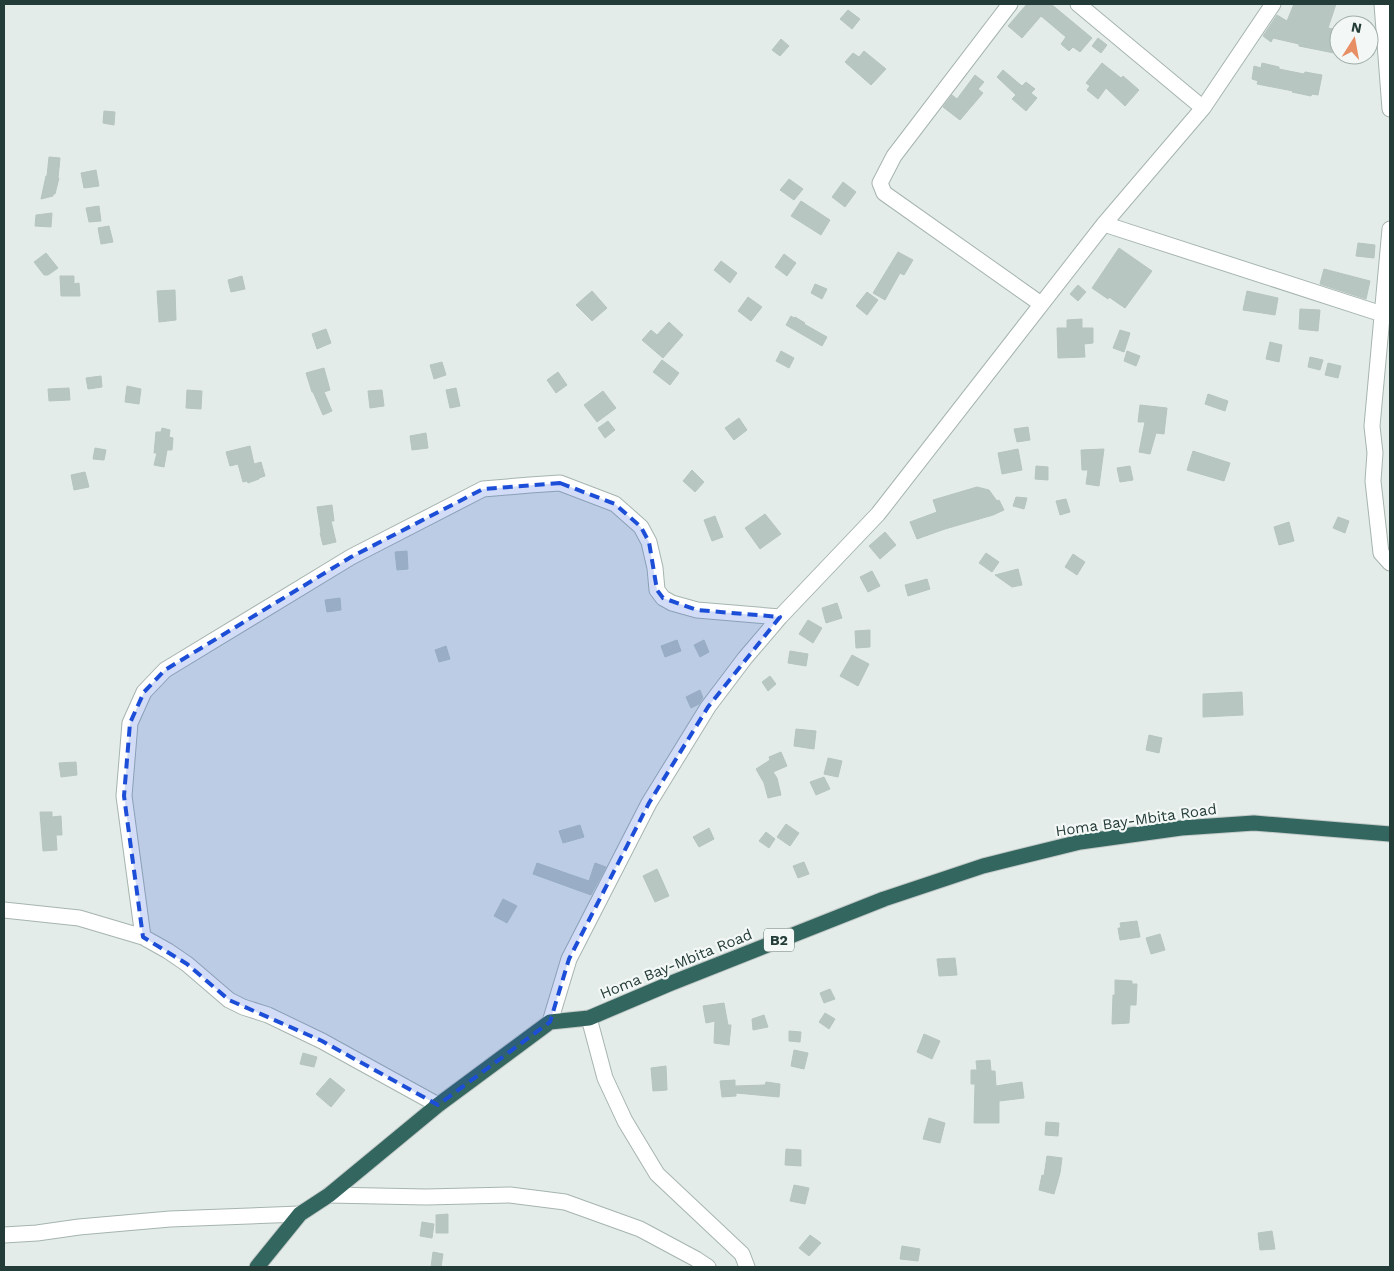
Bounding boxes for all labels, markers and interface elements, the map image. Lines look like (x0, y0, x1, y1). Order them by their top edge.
north arrow (1329, 15, 1379, 65)
text: N (1350, 18, 1363, 36)
street label: Homa Bay-Mbita Road (1054, 800, 1218, 840)
street label: Homa Bay-Mbita Road (597, 925, 755, 1003)
road number: B2 (764, 928, 794, 952)

